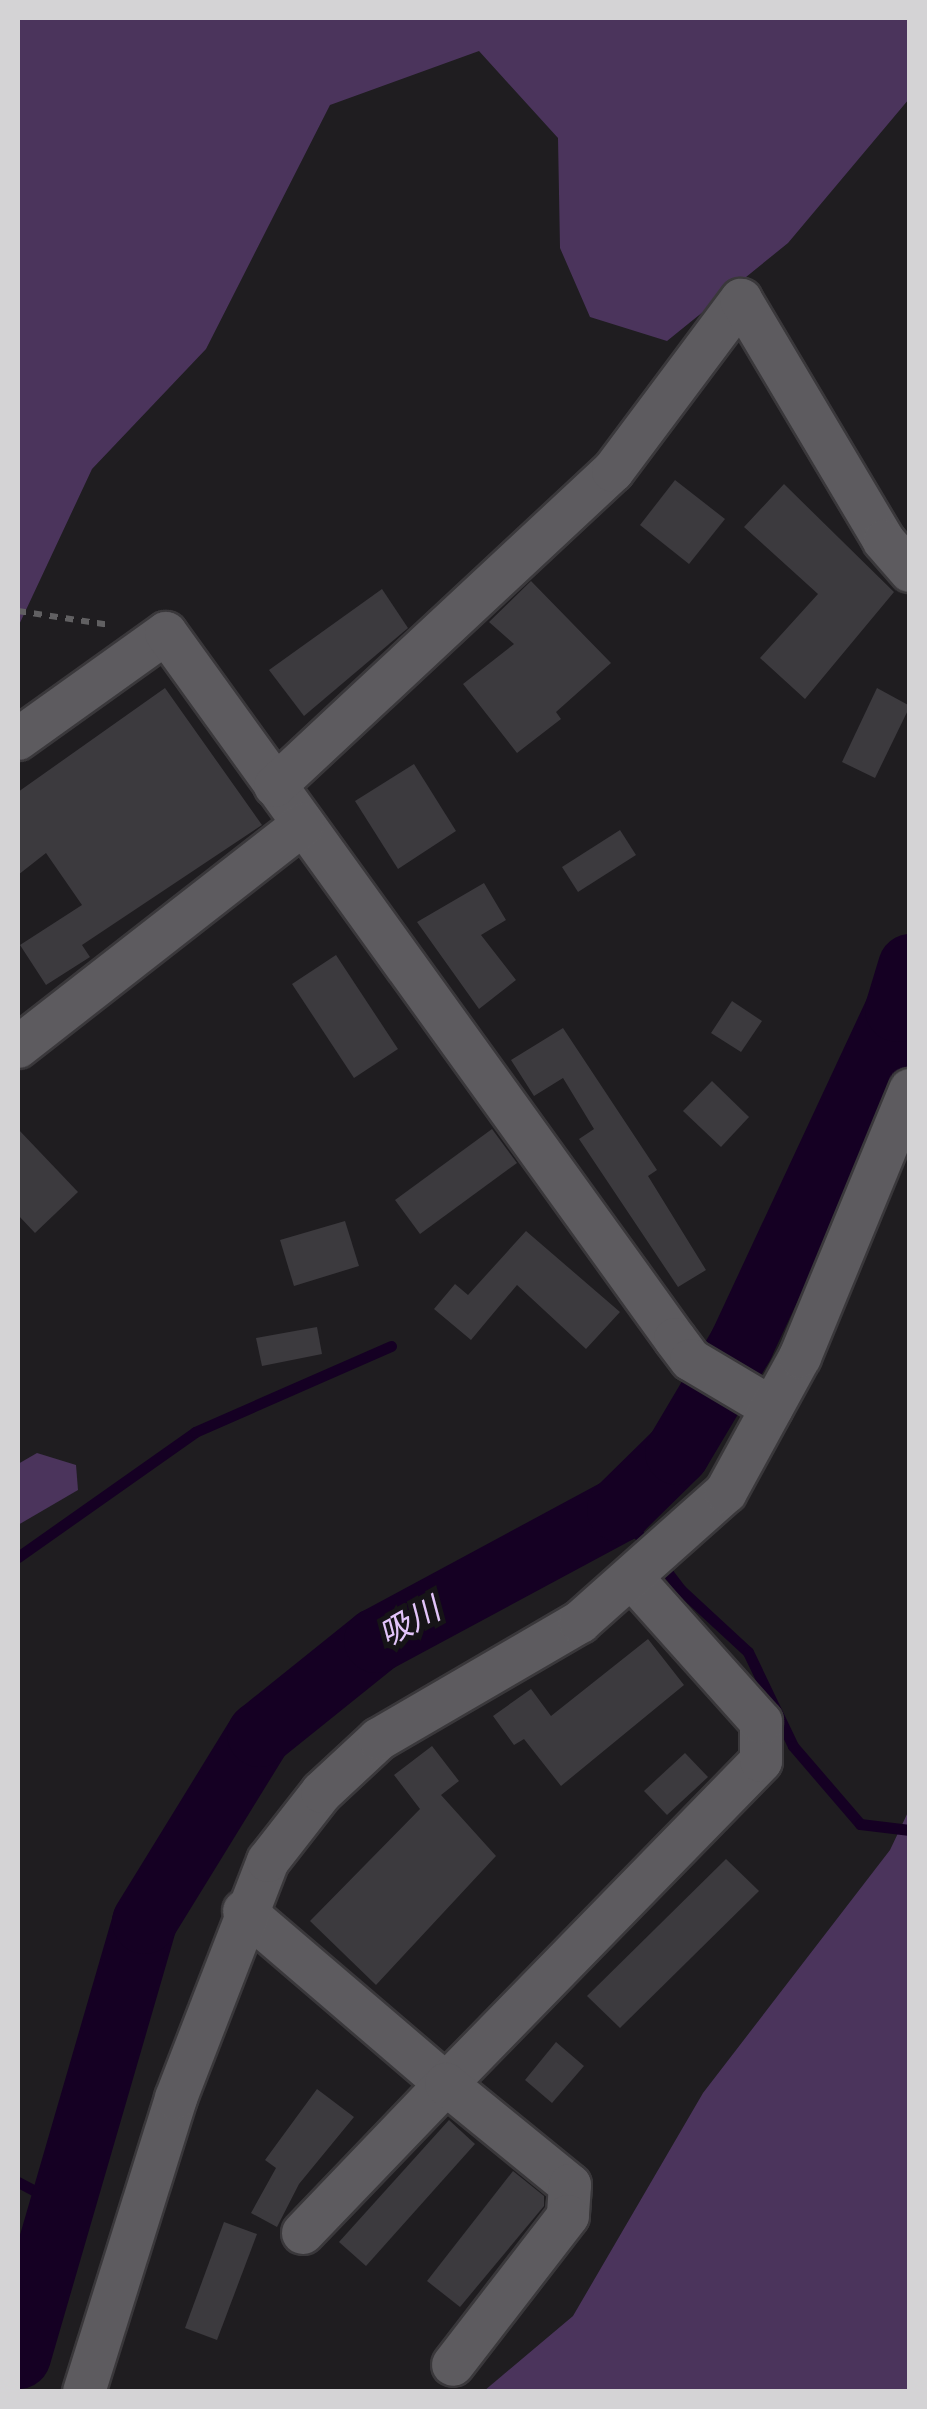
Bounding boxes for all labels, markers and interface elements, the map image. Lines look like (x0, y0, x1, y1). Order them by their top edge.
water label: 吸川 (373, 1591, 447, 1655)

